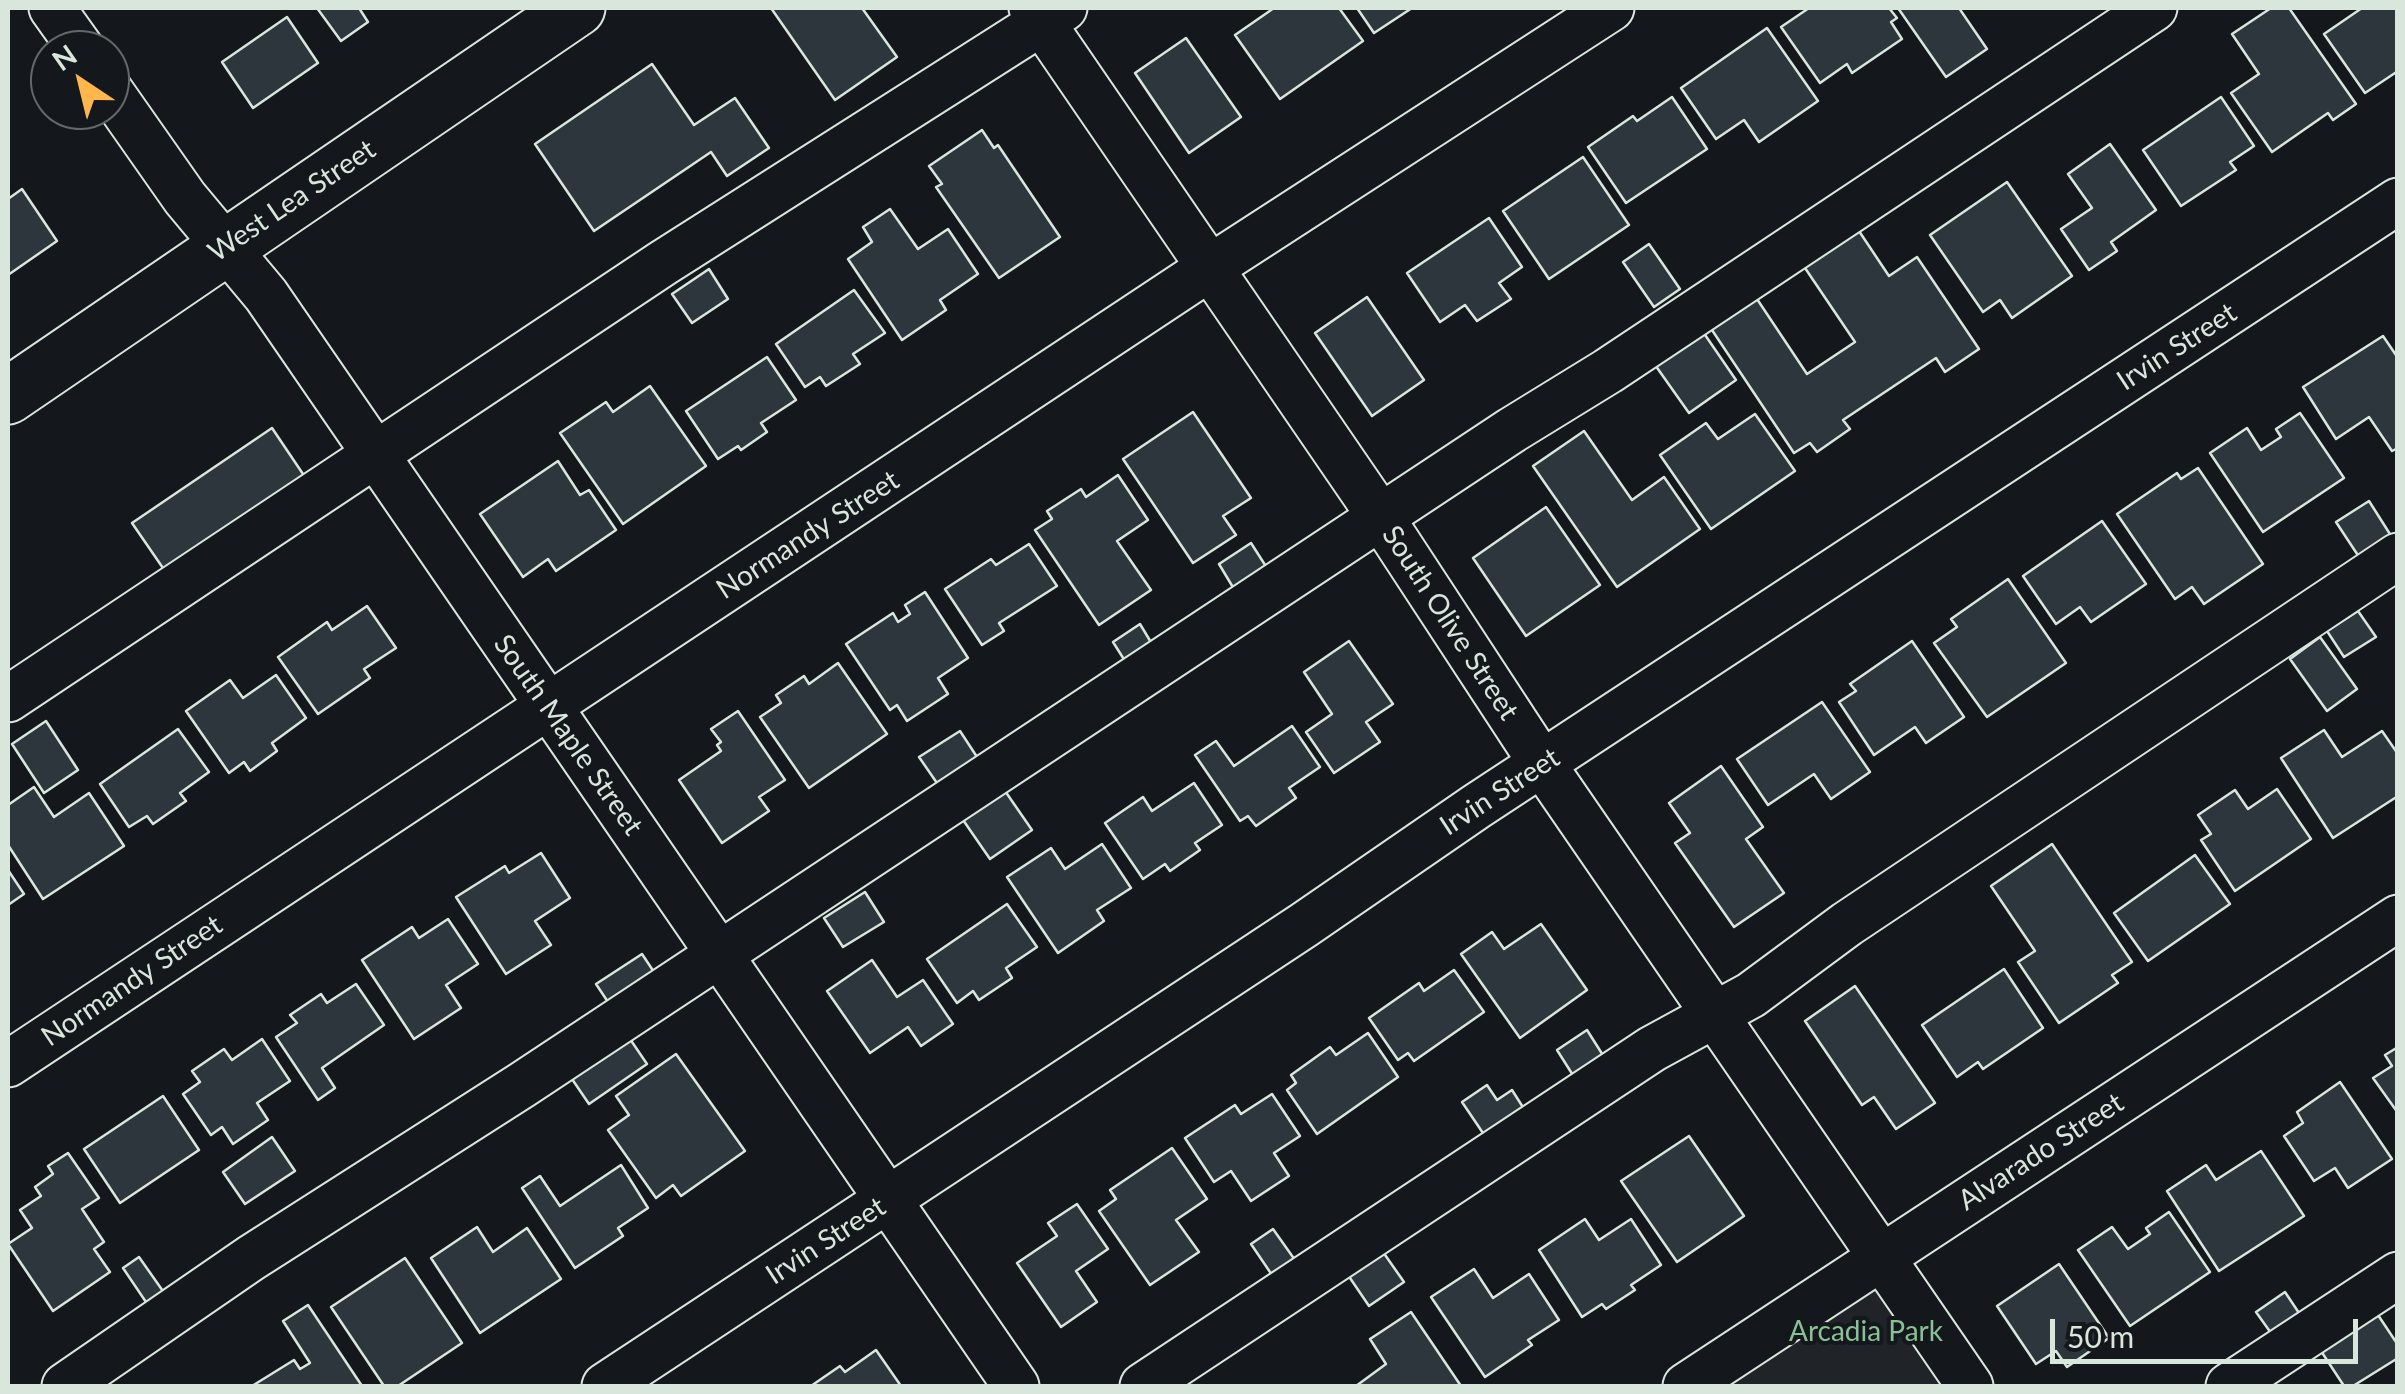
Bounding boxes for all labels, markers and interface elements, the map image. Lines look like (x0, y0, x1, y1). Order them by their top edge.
north arrow (30, 30, 130, 130)
text: N (45, 37, 83, 77)
street label: West Lea Street (202, 133, 382, 269)
street label: Irvin Street (2111, 296, 2243, 398)
street label: Normandy Street (711, 464, 905, 606)
street label: South Olive Street (1375, 520, 1525, 726)
street label: South Maple Street (486, 628, 650, 842)
street label: Irvin Street (1434, 741, 1566, 843)
street label: Normandy Street (35, 908, 229, 1054)
street label: Alvarado Street (1952, 1086, 2130, 1218)
street label: Irvin Street (760, 1190, 892, 1292)
scale bar (2055, 1299, 2362, 1361)
park label: Arcadia Park (1789, 1315, 1943, 1349)
text: 50 m (2067, 1318, 2134, 1354)

